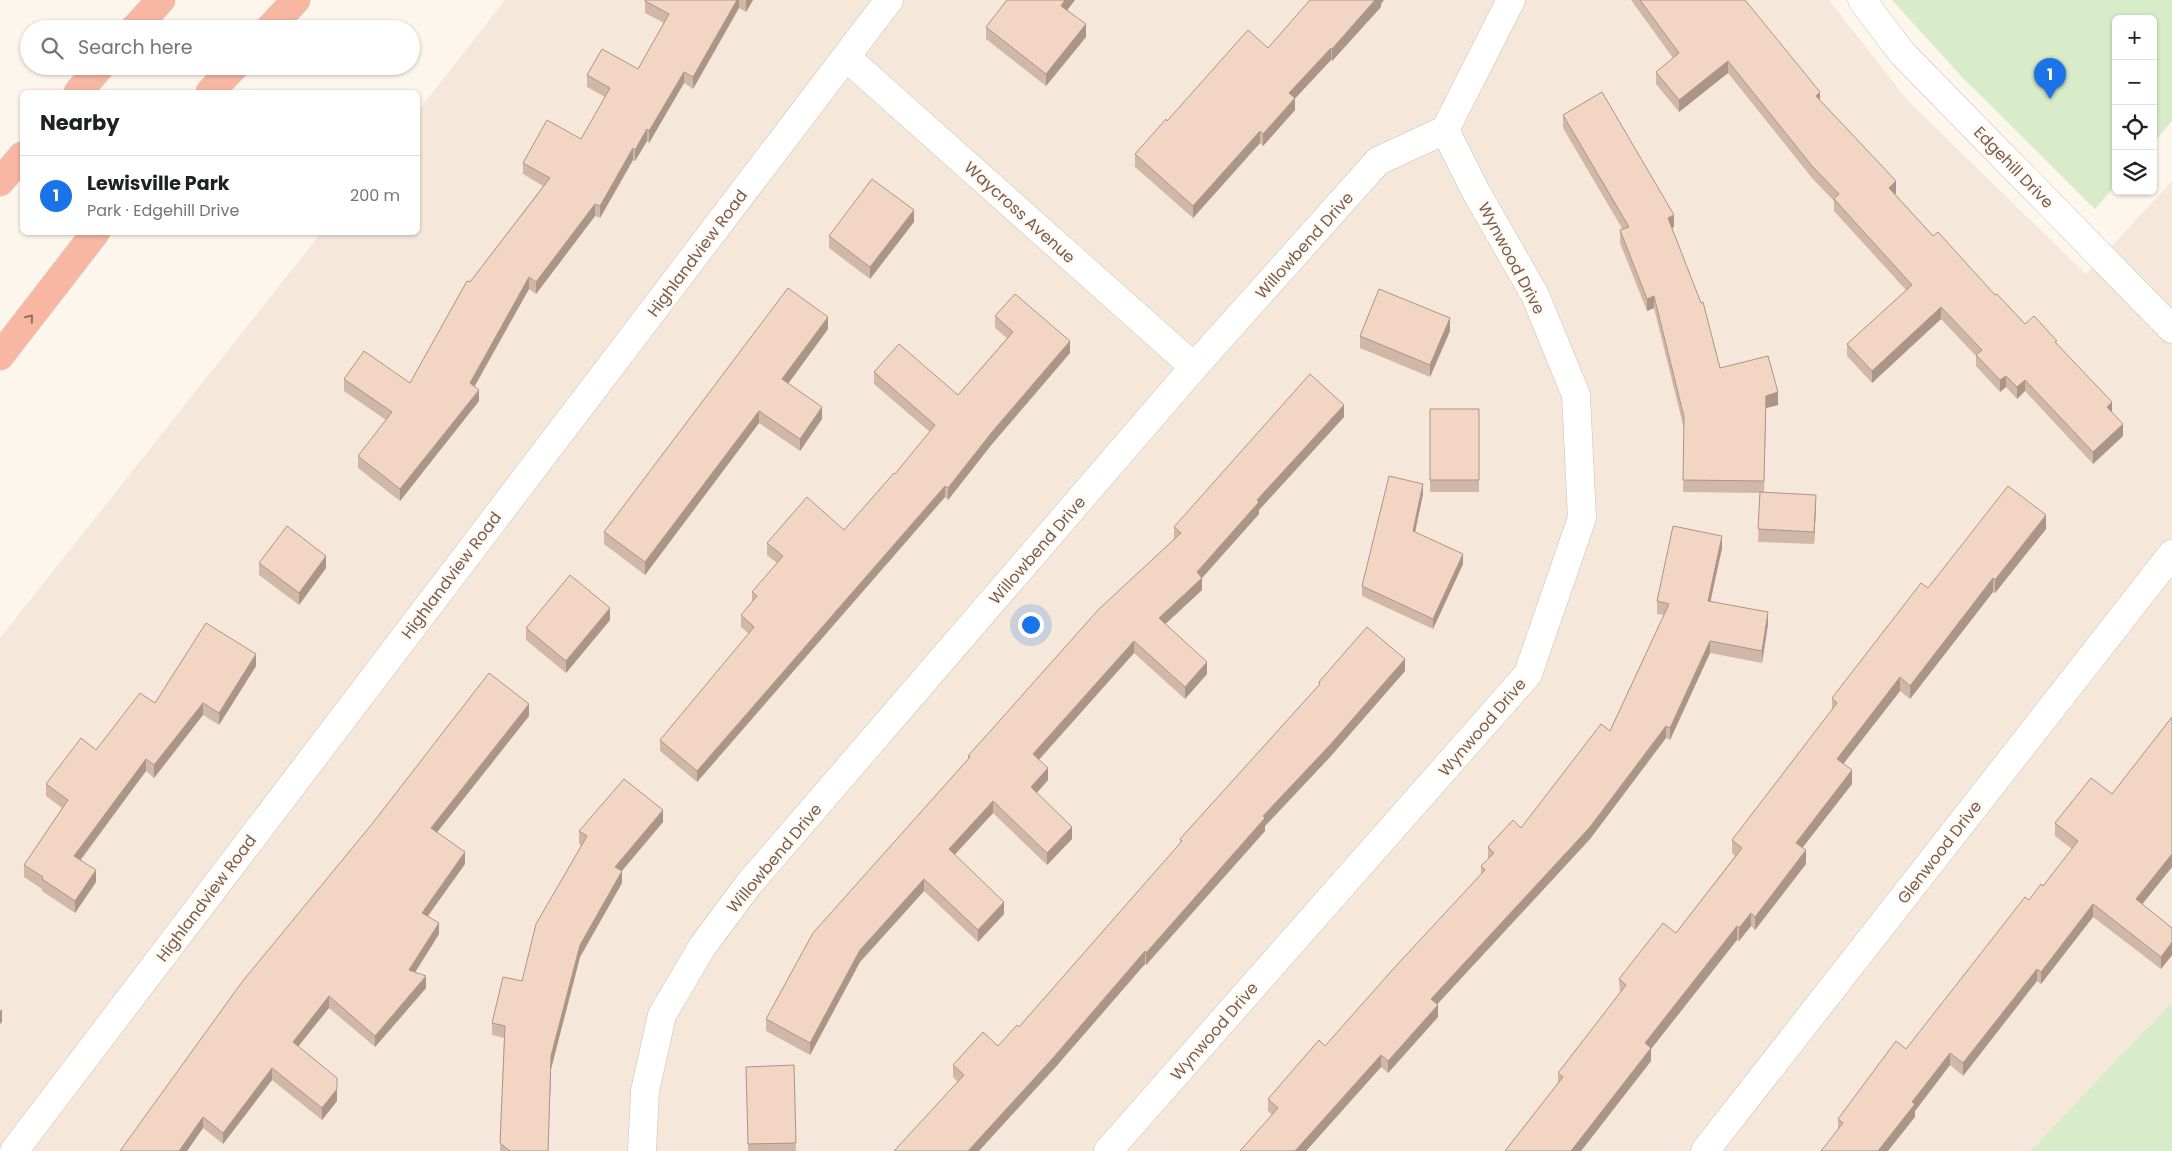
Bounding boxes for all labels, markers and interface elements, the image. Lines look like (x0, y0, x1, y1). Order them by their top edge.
map controls (2112, 15, 2157, 195)
button: + (2112, 15, 2157, 60)
search box (20, 20, 420, 75)
icon: search (38, 34, 66, 62)
text: Search here (78, 34, 192, 61)
pin: 1 (2034, 58, 2066, 99)
button: − (2112, 60, 2157, 105)
button: locate (2112, 105, 2157, 150)
text: Nearby (40, 108, 120, 137)
street label: Edgehill Drive (1968, 121, 2059, 214)
button: layers (2112, 150, 2157, 195)
street label: Waycross Avenue (959, 156, 1080, 269)
text: Lewisville Park (87, 170, 230, 197)
text: 1 (53, 184, 59, 207)
text: 200 m (350, 184, 400, 207)
street label: Highlandview Road (642, 185, 753, 322)
street label: Willowbend Drive (1250, 187, 1359, 304)
street label: Wynwood Drive (1472, 198, 1551, 318)
text: Park · Edgehill Drive (87, 199, 239, 222)
one-way arrow (24, 314, 33, 324)
street label: Willowbend Drive (984, 491, 1091, 610)
street label: Highlandview Road (396, 507, 507, 644)
your location (1018, 612, 1044, 638)
street label: Wynwood Drive (1433, 673, 1532, 782)
street label: Glenwood Drive (1892, 796, 1987, 909)
street label: Willowbend Drive (722, 798, 827, 918)
street label: Highlandview Road (151, 830, 262, 967)
street label: Wynwood Drive (1165, 977, 1264, 1086)

